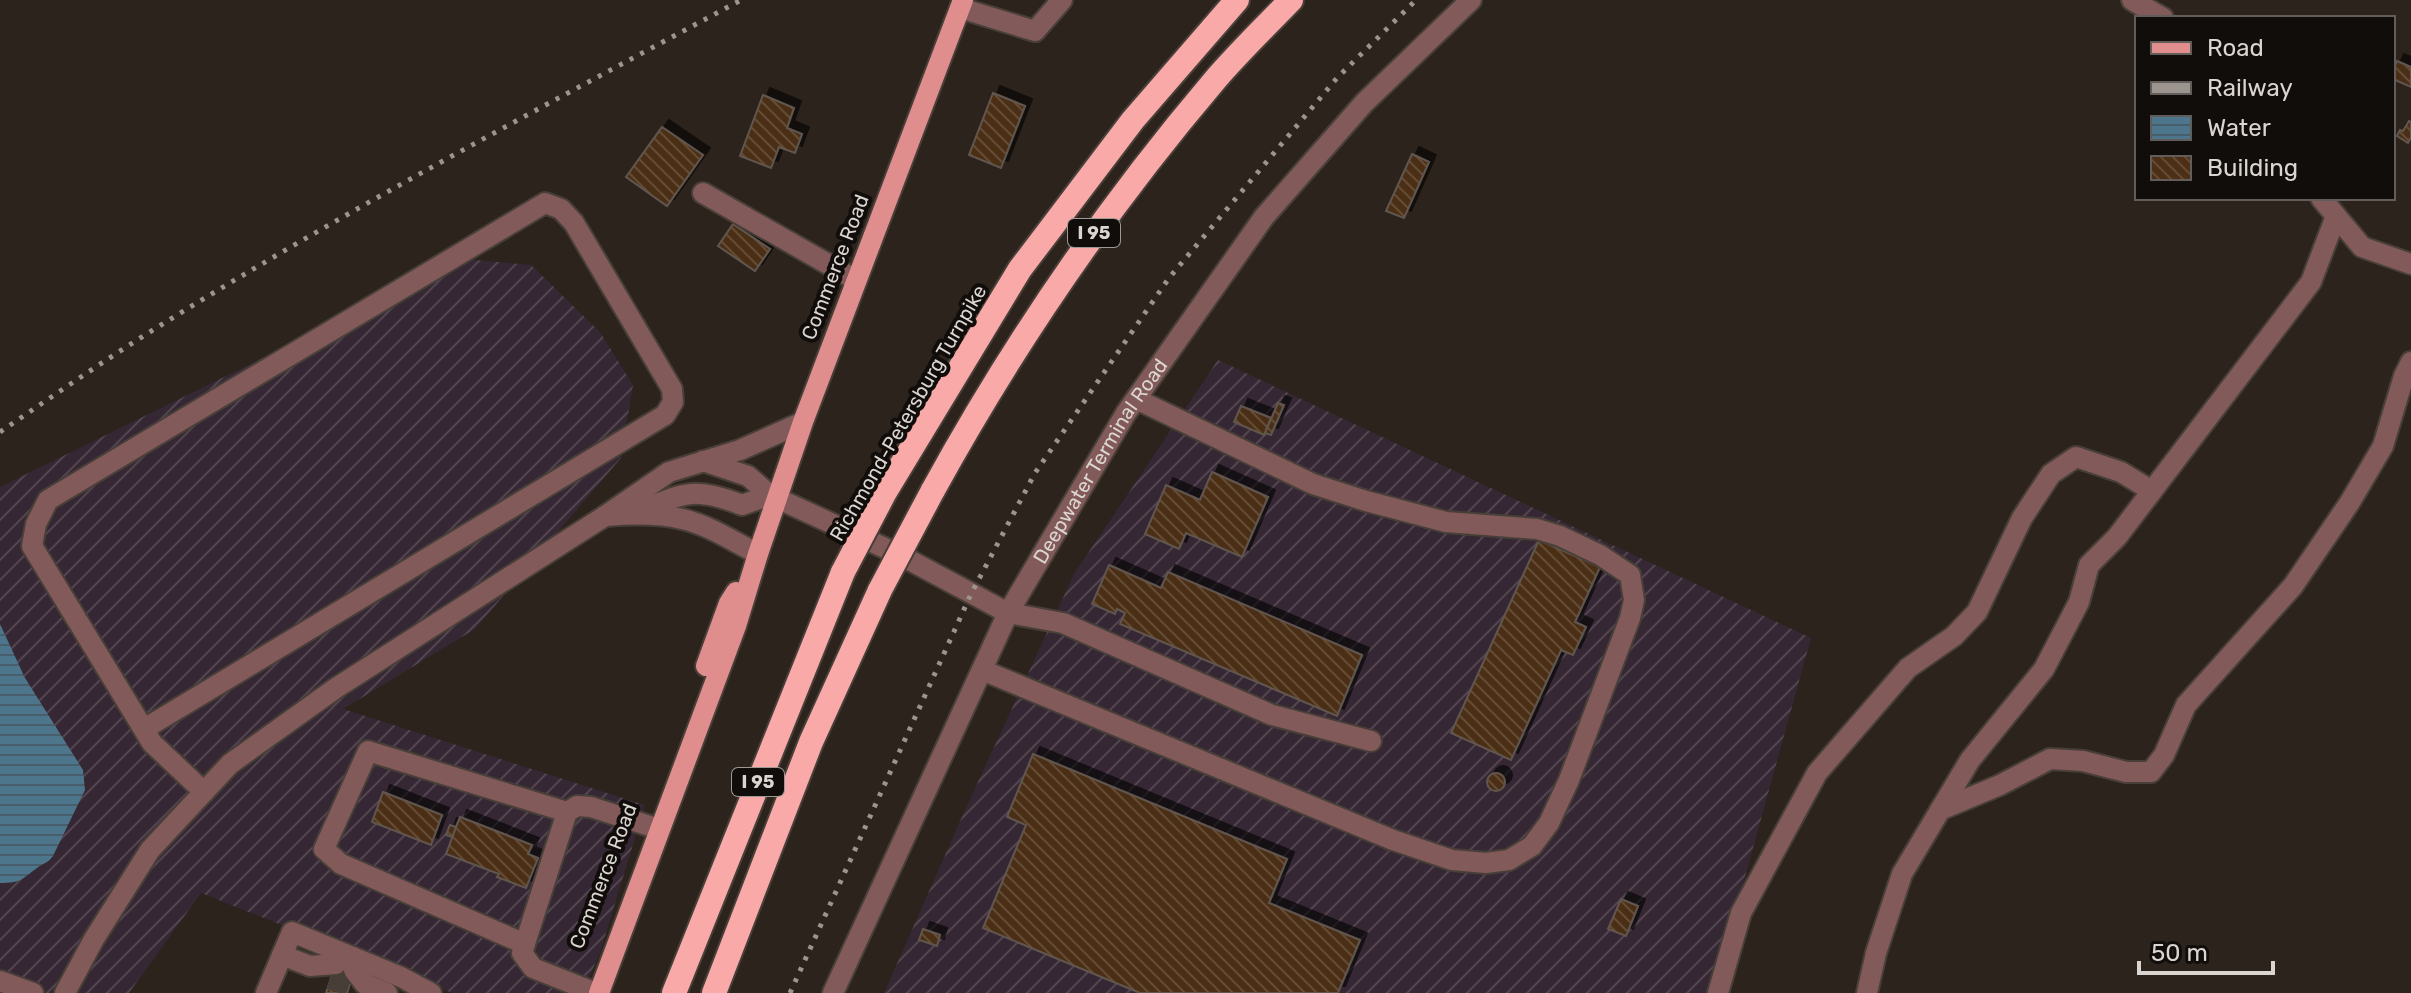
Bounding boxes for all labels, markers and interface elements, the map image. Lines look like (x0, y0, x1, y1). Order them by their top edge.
legend (2135, 16, 2395, 200)
text: Road (2207, 34, 2264, 62)
text: Railway (2207, 74, 2293, 102)
text: Water (2207, 114, 2271, 142)
text: Building (2207, 154, 2298, 182)
street label: Commerce Road (796, 191, 874, 343)
road number: I 95 (1068, 219, 1120, 247)
street label: Richmond-Petersburg Turnpike (825, 281, 991, 545)
street label: Deepwater Terminal Road (1028, 354, 1173, 568)
road number: I 95 (732, 768, 784, 796)
street label: Commerce Road (564, 800, 642, 952)
scale bar (2139, 925, 2273, 975)
text: 50 m (2151, 939, 2208, 967)

